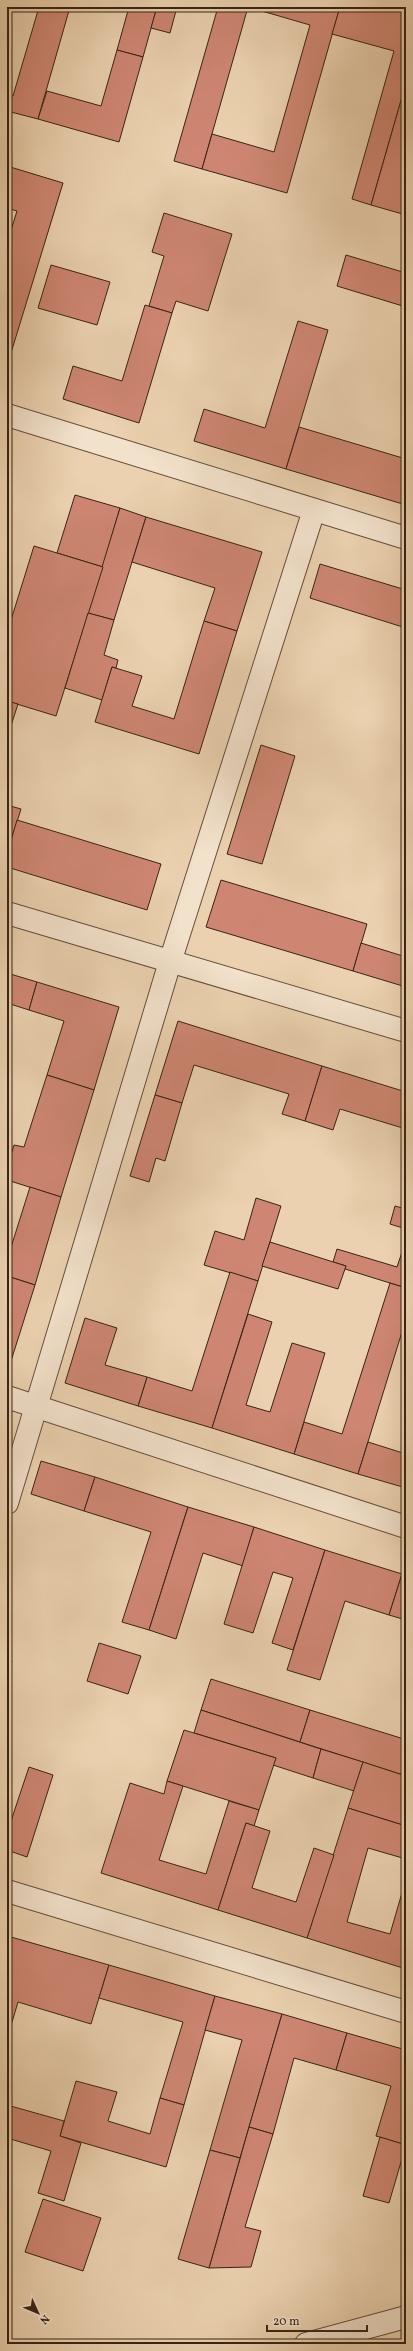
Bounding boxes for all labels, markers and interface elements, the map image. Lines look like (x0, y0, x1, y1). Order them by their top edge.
north arrow (18, 2293, 58, 2333)
scale bar (267, 2307, 367, 2333)
text: N (36, 2311, 52, 2327)
text: 20 m (273, 2314, 300, 2330)

